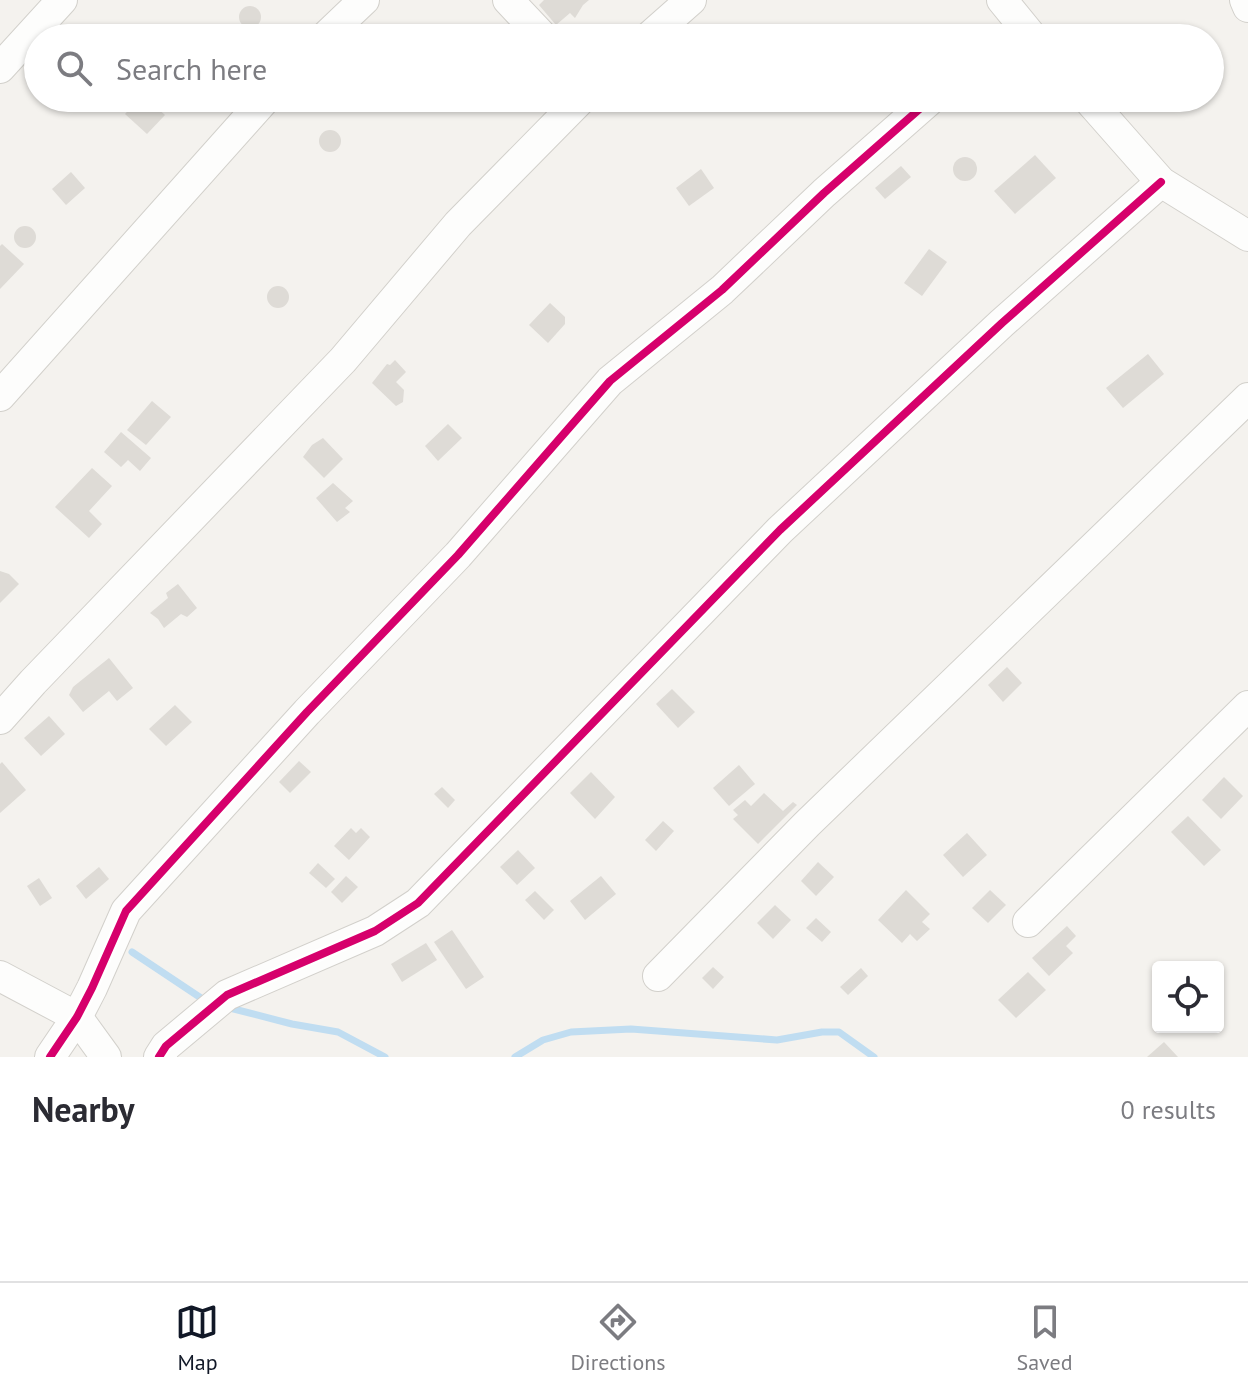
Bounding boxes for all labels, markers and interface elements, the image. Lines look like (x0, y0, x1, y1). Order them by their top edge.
search box (24, 24, 1224, 112)
icon: search (52, 46, 96, 90)
text: Search here (116, 49, 267, 88)
map controls (1152, 961, 1224, 1033)
button: locate (1152, 961, 1224, 1033)
text: Nearby (32, 1087, 134, 1131)
text: 0 results (1121, 1093, 1216, 1126)
tab: Map (175, 1300, 219, 1376)
tab: Directions (570, 1300, 666, 1376)
tab: Saved (1017, 1300, 1072, 1376)

